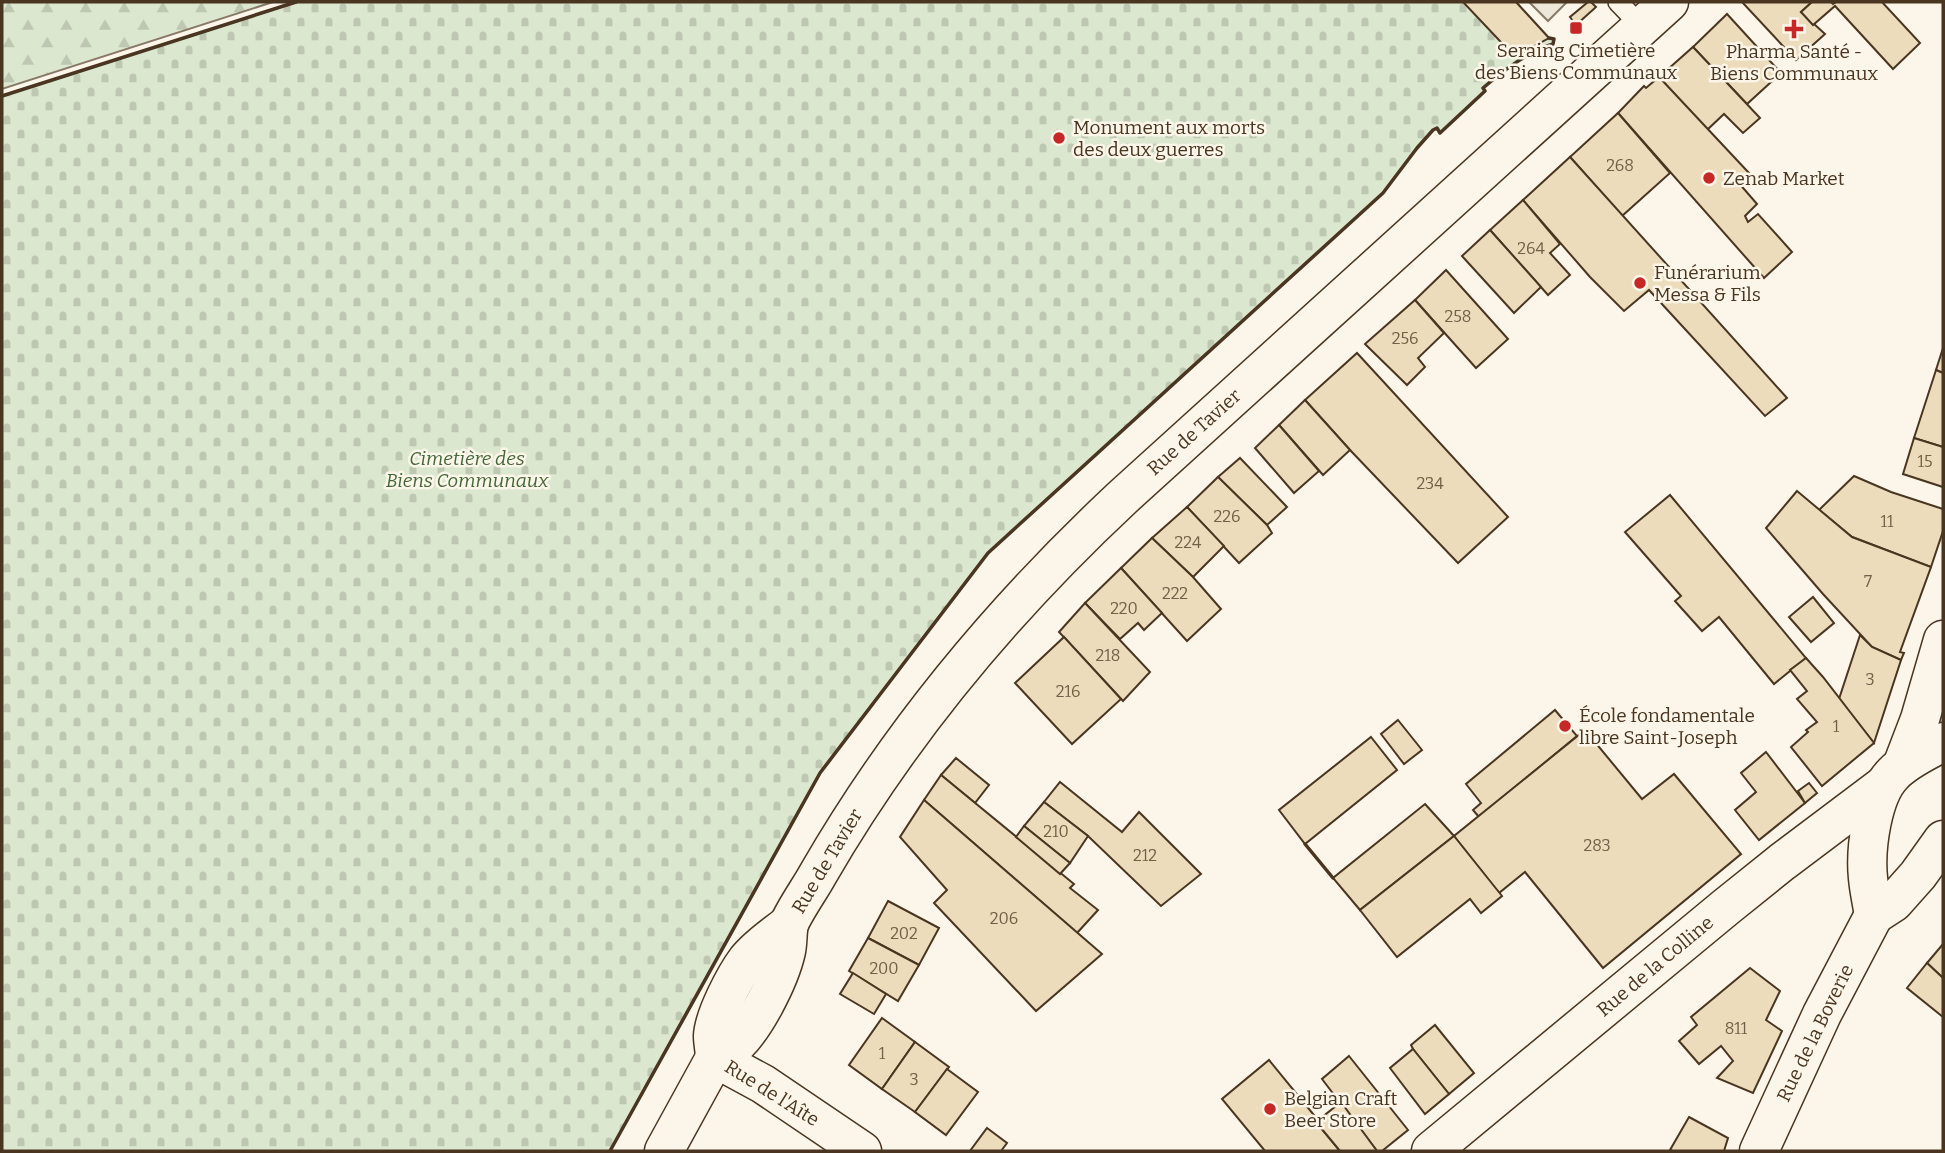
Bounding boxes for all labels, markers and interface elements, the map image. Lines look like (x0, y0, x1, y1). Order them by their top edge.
marker: Seraing Cimetière des Biens Communaux (1568, 20, 1584, 36)
marker: Pharma Santé - Biens Communaux (1786, 21, 1802, 37)
place label: Seraing Cimetière des Biens Communaux (1475, 39, 1678, 84)
place label: Pharma Santé - Biens Communaux (1710, 40, 1879, 85)
place label: Monument aux morts des deux guerres (1073, 116, 1265, 161)
marker: Monument aux morts des deux guerres (1051, 130, 1067, 146)
house number: 268 (1606, 156, 1634, 175)
place label: Zenab Market (1723, 167, 1845, 190)
marker: Zenab Market (1701, 170, 1717, 186)
house number: 264 (1517, 239, 1545, 258)
place label: Funérarium Messa & Fils (1654, 261, 1761, 306)
marker: Funérarium Messa & Fils (1632, 275, 1648, 291)
house number: 258 (1445, 307, 1471, 326)
house number: 256 (1392, 329, 1418, 348)
street label: Rue de Tavier (1142, 384, 1246, 480)
park label: Cimetière des Biens Communaux (386, 447, 549, 492)
house number: 15 (1917, 452, 1933, 471)
house number: 234 (1416, 474, 1444, 493)
house number: 226 (1214, 507, 1240, 526)
house number: 11 (1881, 512, 1894, 531)
house number: 224 (1175, 533, 1202, 552)
house number: 7 (1864, 572, 1872, 591)
house number: 222 (1162, 584, 1188, 603)
house number: 220 (1110, 599, 1138, 618)
house number: 218 (1096, 646, 1120, 665)
house number: 3 (1865, 670, 1875, 689)
house number: 216 (1056, 682, 1080, 701)
place label: École fondamentale libre Saint-Joseph (1579, 704, 1755, 749)
house number: 1 (1833, 717, 1840, 736)
marker: École fondamentale libre Saint-Joseph (1557, 718, 1573, 734)
street label: Rue de Tavier (787, 804, 868, 917)
house number: 210 (1043, 822, 1069, 841)
house number: 283 (1583, 836, 1611, 855)
house number: 212 (1133, 846, 1157, 865)
house number: 206 (990, 909, 1018, 928)
street label: Rue de la Colline (1592, 911, 1718, 1021)
house number: 202 (890, 924, 918, 943)
house number: 200 (869, 959, 899, 978)
street label: Rue de la Boverie (1772, 961, 1858, 1105)
house number: 811 (1725, 1019, 1748, 1038)
house number: 1 (879, 1044, 886, 1063)
street label: Rue de l'Aîte (721, 1055, 823, 1131)
house number: 3 (909, 1070, 919, 1089)
place label: Belgian Craft Beer Store (1284, 1087, 1398, 1132)
marker: Belgian Craft Beer Store (1262, 1101, 1278, 1117)

